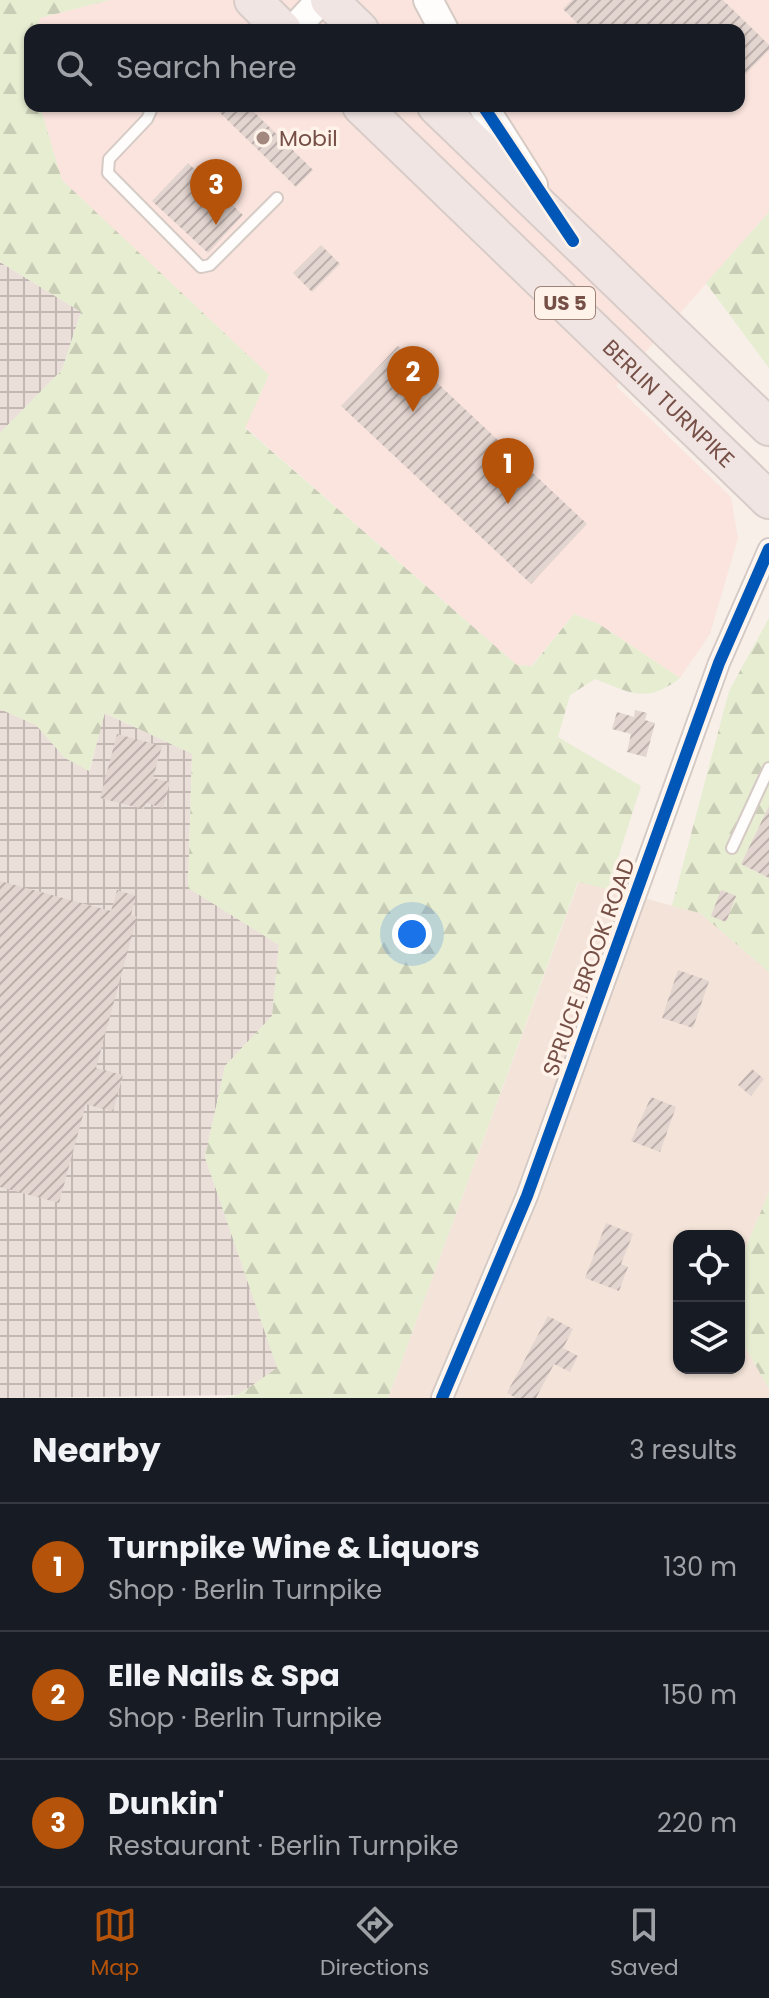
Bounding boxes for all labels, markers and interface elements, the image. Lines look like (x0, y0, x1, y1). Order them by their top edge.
search box (24, 24, 745, 112)
icon: search (52, 46, 96, 90)
text: Search here (116, 46, 297, 89)
place label: Mobil (279, 123, 338, 154)
marker: Mobil (254, 129, 272, 147)
pin: 3 (190, 159, 242, 225)
road number: US 5 (535, 287, 595, 319)
street label: BERLIN TURNPIKE (596, 332, 742, 474)
pin: 2 (387, 346, 439, 412)
pin: 1 (482, 438, 534, 504)
street label: SPRUCE BROOK ROAD (535, 854, 643, 1080)
your location (392, 914, 432, 954)
map controls (673, 1230, 745, 1374)
button: locate (673, 1230, 745, 1302)
button: layers (673, 1302, 745, 1374)
text: Nearby (32, 1426, 161, 1474)
text: 3 results (629, 1432, 737, 1468)
text: Turnpike Wine & Liquors (108, 1526, 480, 1569)
text: 1 (53, 1549, 63, 1585)
text: 130 m (663, 1549, 737, 1585)
text: Shop · Berlin Turnpike (108, 1572, 382, 1608)
text: Elle Nails & Spa (108, 1654, 340, 1697)
text: 2 (51, 1677, 65, 1713)
text: 150 m (662, 1677, 737, 1713)
text: Shop · Berlin Turnpike (108, 1700, 382, 1736)
text: Dunkin' (108, 1782, 225, 1825)
text: 3 (50, 1805, 66, 1841)
text: 220 m (657, 1805, 737, 1841)
text: Restaurant · Berlin Turnpike (108, 1828, 459, 1864)
tab: Map (90, 1903, 139, 1984)
tab: Directions (320, 1903, 429, 1984)
tab: Saved (610, 1903, 679, 1984)

